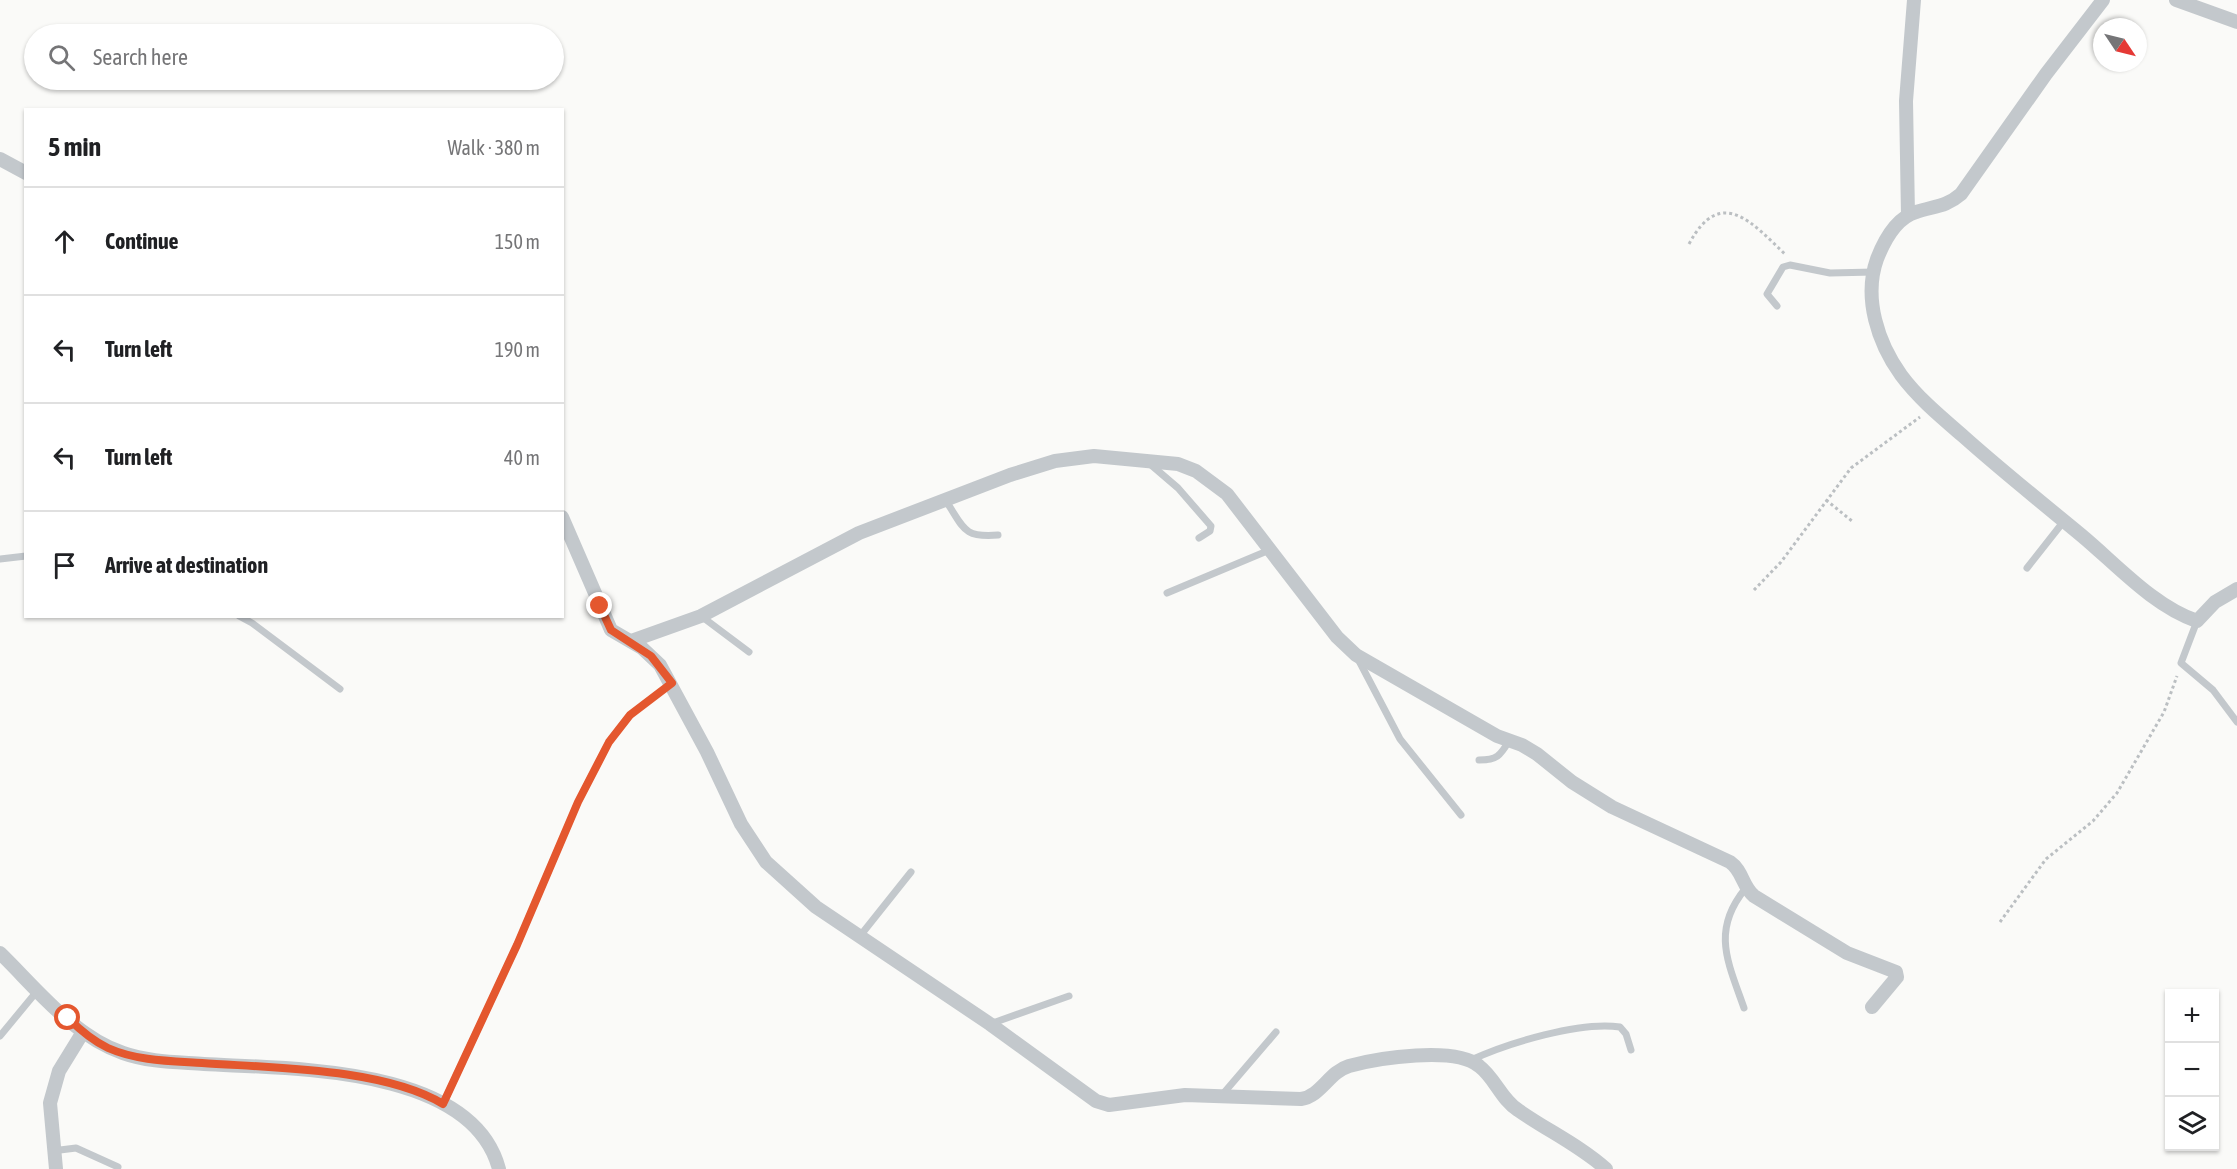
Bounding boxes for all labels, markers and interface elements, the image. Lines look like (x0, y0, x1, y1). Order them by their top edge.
north arrow (2093, 18, 2147, 72)
search box (24, 24, 564, 90)
icon: search (45, 41, 78, 74)
text: Search here (93, 44, 188, 70)
text: 5 min (48, 132, 101, 162)
text: Walk · 380 m (448, 136, 540, 159)
icon: ahead (48, 225, 81, 258)
text: Continue (105, 228, 179, 254)
text: 150 m (495, 230, 540, 253)
icon: left (48, 333, 81, 366)
text: Turn left (105, 336, 172, 362)
text: 190 m (495, 338, 540, 361)
icon: left (48, 441, 81, 474)
text: Turn left (105, 444, 172, 470)
text: 40 m (504, 446, 540, 469)
icon: arrive (48, 549, 81, 582)
text: Arrive at destination (105, 552, 268, 578)
route end (586, 592, 612, 618)
map controls (2165, 989, 2219, 1151)
button: + (2165, 989, 2219, 1043)
route start (54, 1004, 80, 1030)
button: − (2165, 1043, 2219, 1097)
button: layers (2165, 1097, 2219, 1151)

